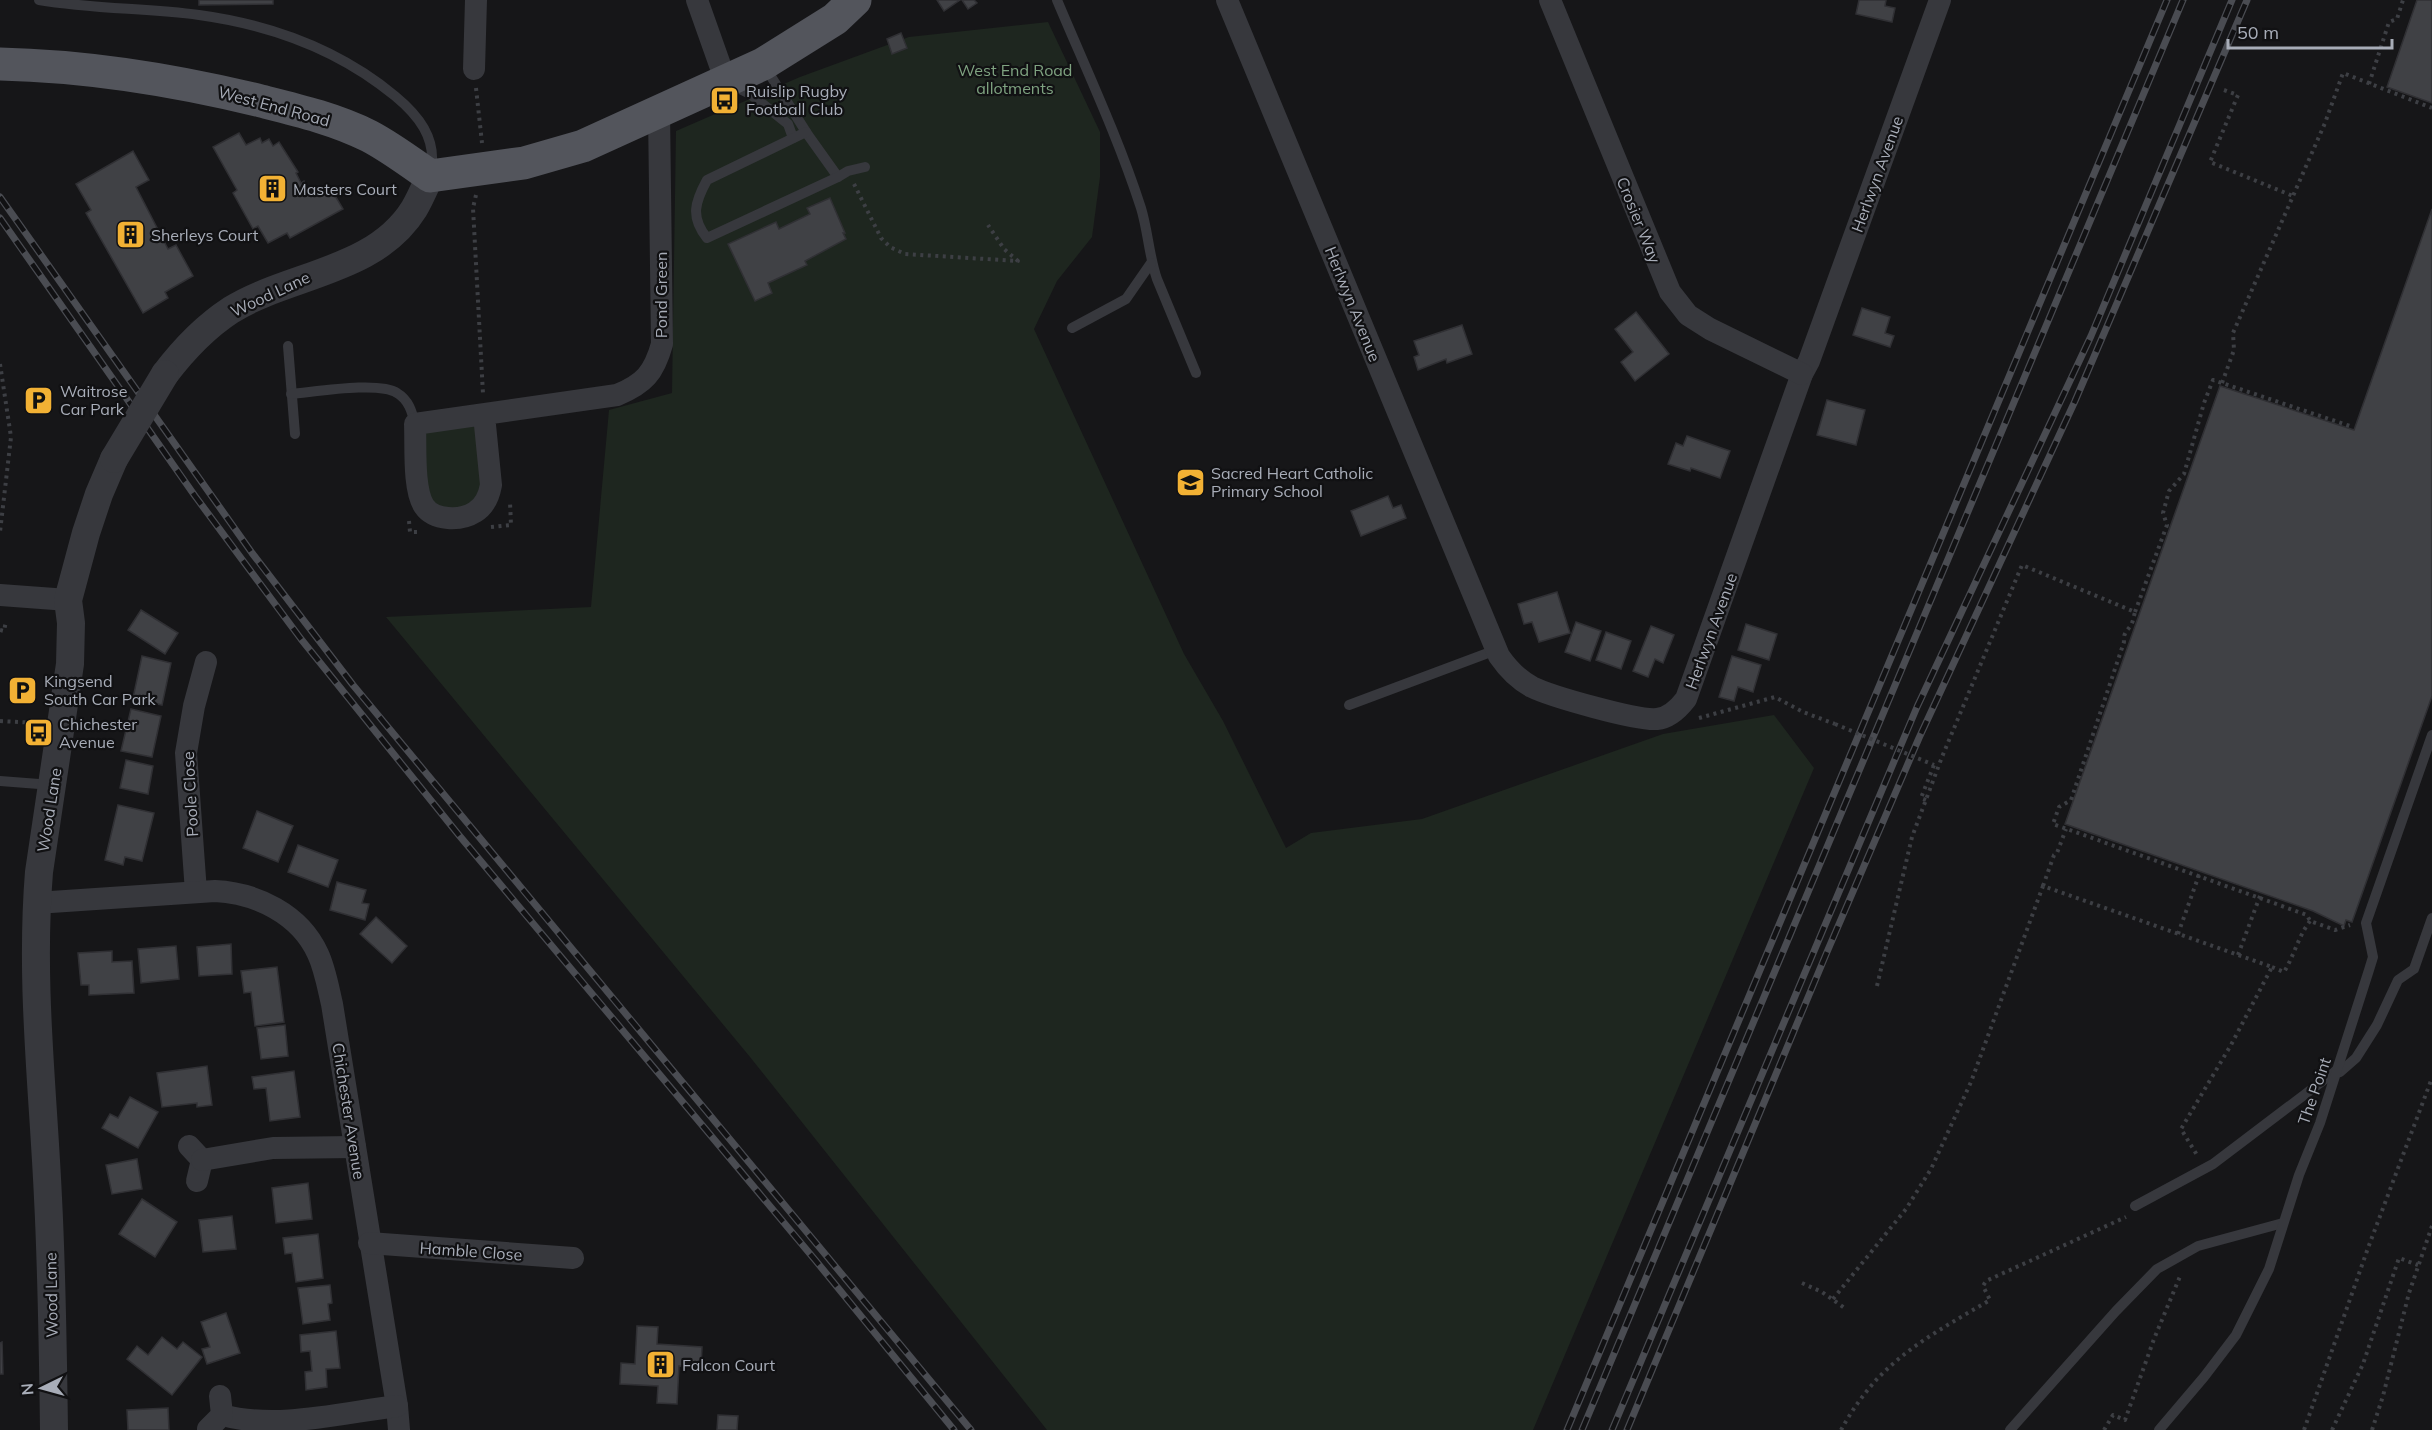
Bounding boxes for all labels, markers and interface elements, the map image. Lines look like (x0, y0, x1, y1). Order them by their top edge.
scale bar (2228, 12, 2392, 50)
text: 50 m (2237, 21, 2279, 44)
park label: West End Road allotments (958, 60, 1072, 98)
street label: West End Road (216, 81, 332, 131)
place label: Ruislip Rugby Football Club (746, 81, 848, 119)
bus stop icon: Ruislip Rugby Football Club (709, 84, 741, 116)
street label: Herlwyn Avenue (1847, 113, 1907, 235)
building icon: Masters Court (256, 173, 288, 205)
street label: Crosier Way (1613, 174, 1666, 266)
place label: Masters Court (293, 179, 397, 199)
building icon: Sherleys Court (114, 219, 146, 251)
place label: Sherleys Court (151, 225, 259, 245)
street label: Herlwyn Avenue (1321, 243, 1385, 365)
street label: Pond Green (651, 252, 671, 338)
street label: Wood Lane (227, 267, 313, 321)
place label: Waitrose Car Park (60, 381, 127, 419)
parking icon: Waitrose Car Park (23, 384, 55, 416)
place label: Sacred Heart Catholic Primary School (1211, 463, 1373, 501)
school or university icon: Sacred Heart Catholic Primary School (1174, 466, 1206, 498)
street label: Herlwyn Avenue (1681, 570, 1741, 692)
place label: Kingsend South Car Park (44, 671, 156, 709)
parking icon: Kingsend South Car Park (7, 674, 39, 706)
place label: Chichester Avenue (59, 714, 137, 752)
bus stop icon: Chichester Avenue (22, 717, 54, 749)
street label: Poole Close (178, 751, 202, 837)
street label: Wood Lane (32, 766, 66, 854)
street label: Chichester Avenue (328, 1041, 370, 1181)
street label: The Point (2293, 1054, 2335, 1127)
street label: Hamble Close (419, 1237, 523, 1265)
street label: Wood Lane (40, 1252, 62, 1338)
building icon: Falcon Court (645, 1349, 677, 1381)
place label: Falcon Court (682, 1355, 776, 1375)
north arrow (12, 1358, 72, 1418)
text: N (17, 1382, 38, 1396)

